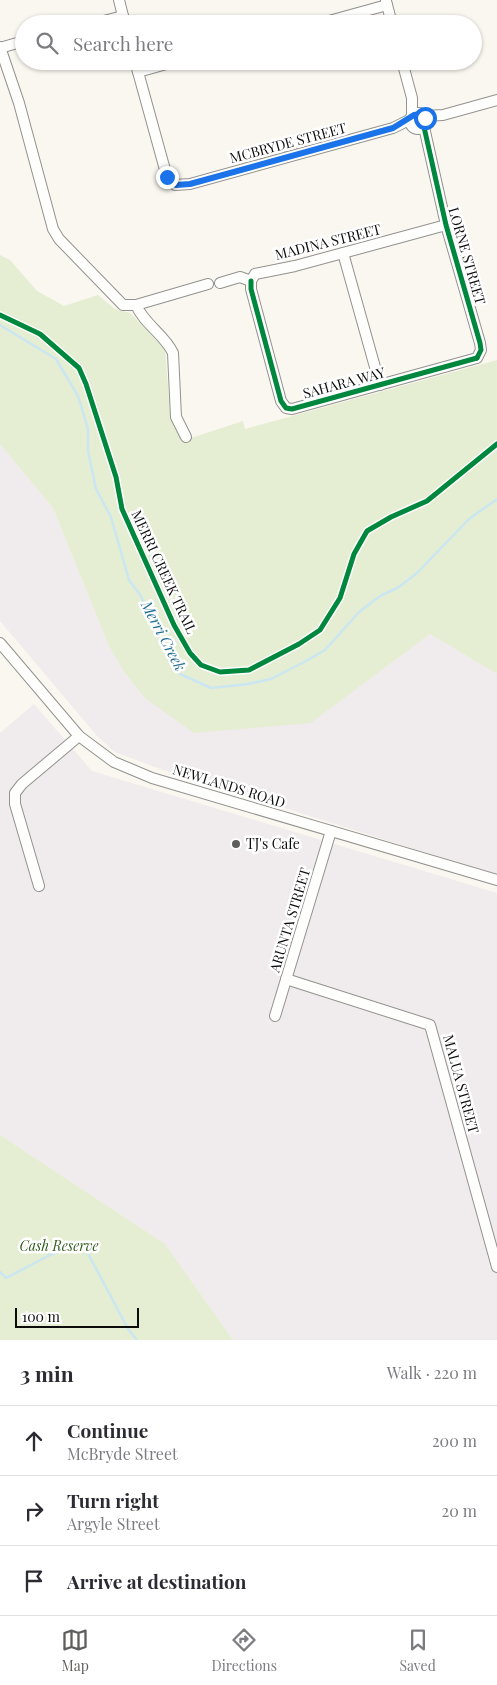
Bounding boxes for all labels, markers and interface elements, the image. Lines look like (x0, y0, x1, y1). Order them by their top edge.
search box (15, 15, 482, 70)
icon: search (33, 29, 61, 57)
text: Search here (73, 30, 173, 56)
route start (414, 107, 437, 130)
street label: MCBRYDE STREET (227, 118, 349, 167)
route end (156, 166, 179, 189)
street label: LORNE STREET (444, 205, 491, 307)
street label: MADINA STREET (273, 219, 383, 264)
street label: SAHARA WAY (301, 362, 388, 403)
street label: MERRI CREEK TRAIL (127, 507, 201, 637)
water label: Merri Creek (137, 596, 191, 674)
street label: NEWLANDS ROAD (171, 759, 288, 812)
place label: TJ's Cafe (246, 834, 300, 853)
marker: TJ's Cafe (230, 838, 242, 850)
street label: ARUNTA STREET (264, 865, 315, 975)
street label: MALUA STREET (439, 1032, 484, 1136)
park label: Cash Reserve (19, 1236, 99, 1255)
scale bar (15, 1305, 139, 1328)
text: 100 m (22, 1307, 60, 1326)
text: 3 min (20, 1359, 74, 1387)
text: Walk · 220 m (387, 1362, 477, 1383)
text: Continue (67, 1417, 148, 1443)
icon: ahead (20, 1427, 48, 1455)
text: 200 m (432, 1430, 477, 1451)
text: McBryde Street (67, 1443, 178, 1464)
text: Turn right (67, 1487, 159, 1513)
icon: right (20, 1497, 48, 1525)
text: 20 m (442, 1500, 477, 1521)
text: Argyle Street (67, 1513, 160, 1534)
icon: arrive (20, 1567, 48, 1595)
text: Arrive at destination (67, 1568, 247, 1594)
tab: Map (61, 1626, 89, 1675)
tab: Directions (212, 1626, 277, 1675)
tab: Saved (399, 1626, 436, 1675)

